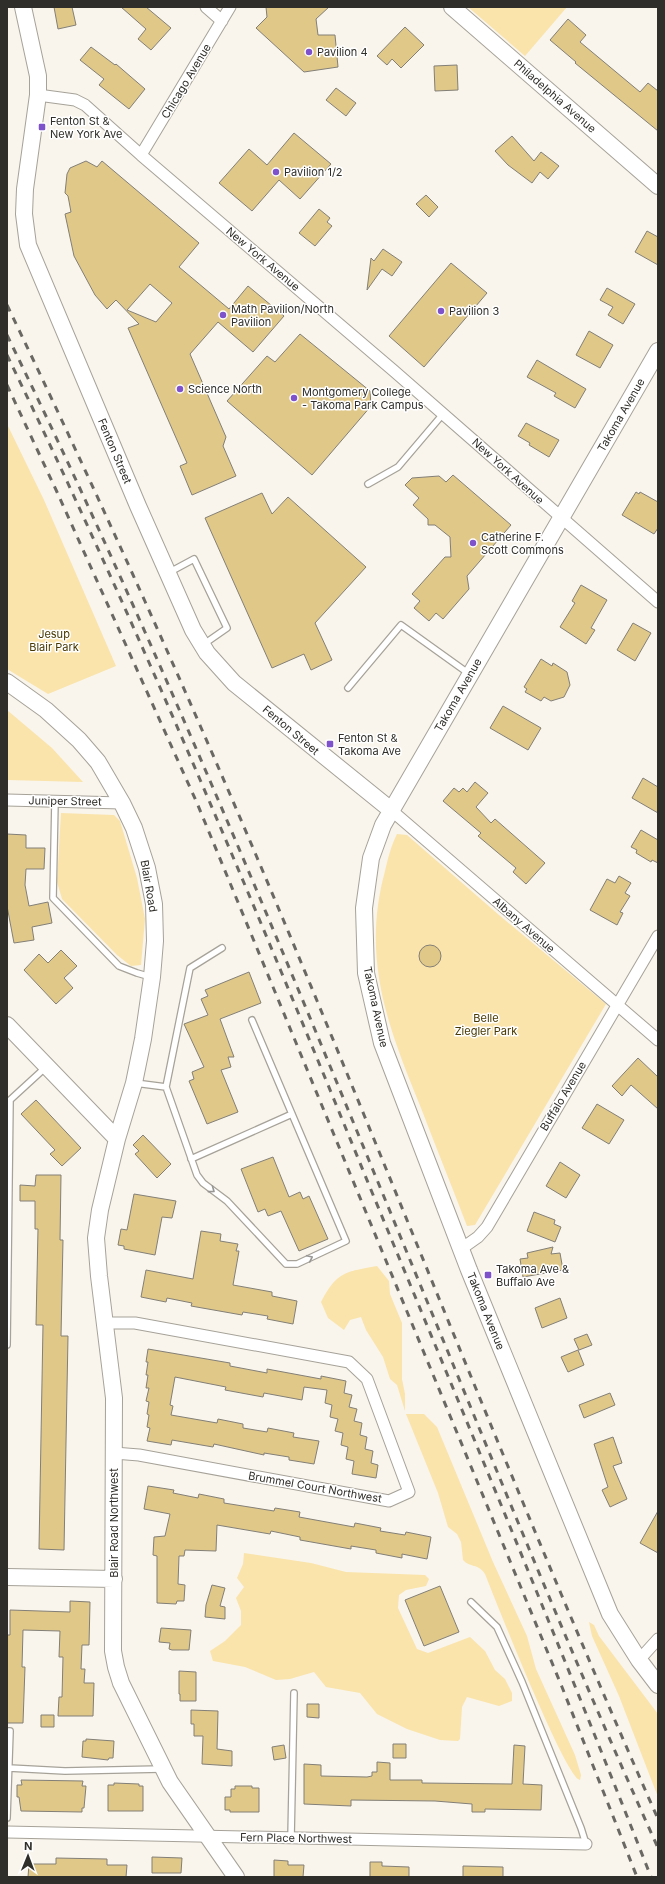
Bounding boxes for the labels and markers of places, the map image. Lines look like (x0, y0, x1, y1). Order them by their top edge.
place label: Pavilion 4 (317, 45, 368, 59)
marker: Pavilion 4 (304, 47, 314, 57)
place label: Fenton St & New York Ave (50, 114, 122, 141)
marker: Fenton St & New York Ave (37, 122, 47, 132)
place label: Pavilion 1/2 (284, 165, 343, 179)
marker: Pavilion 1/2 (271, 167, 281, 177)
place label: Math Pavilion/North Pavilion (231, 302, 334, 329)
place label: Pavilion 3 (449, 304, 499, 318)
marker: Pavilion 3 (436, 306, 446, 316)
marker: Math Pavilion/North Pavilion (218, 310, 228, 320)
place label: Science North (188, 382, 262, 396)
marker: Science North (175, 384, 185, 394)
place label: Montgomery College - Takoma Park Campus (302, 385, 424, 412)
marker: Montgomery College - Takoma Park Campus (289, 393, 299, 403)
place label: Catherine F. Scott Commons (481, 530, 564, 557)
marker: Catherine F. Scott Commons (468, 538, 478, 548)
place label: Fenton St & Takoma Ave (338, 731, 401, 758)
marker: Fenton St & Takoma Ave (325, 739, 335, 749)
place label: Takoma Ave & Buffalo Ave (496, 1262, 569, 1289)
marker: Takoma Ave & Buffalo Ave (483, 1270, 493, 1280)

